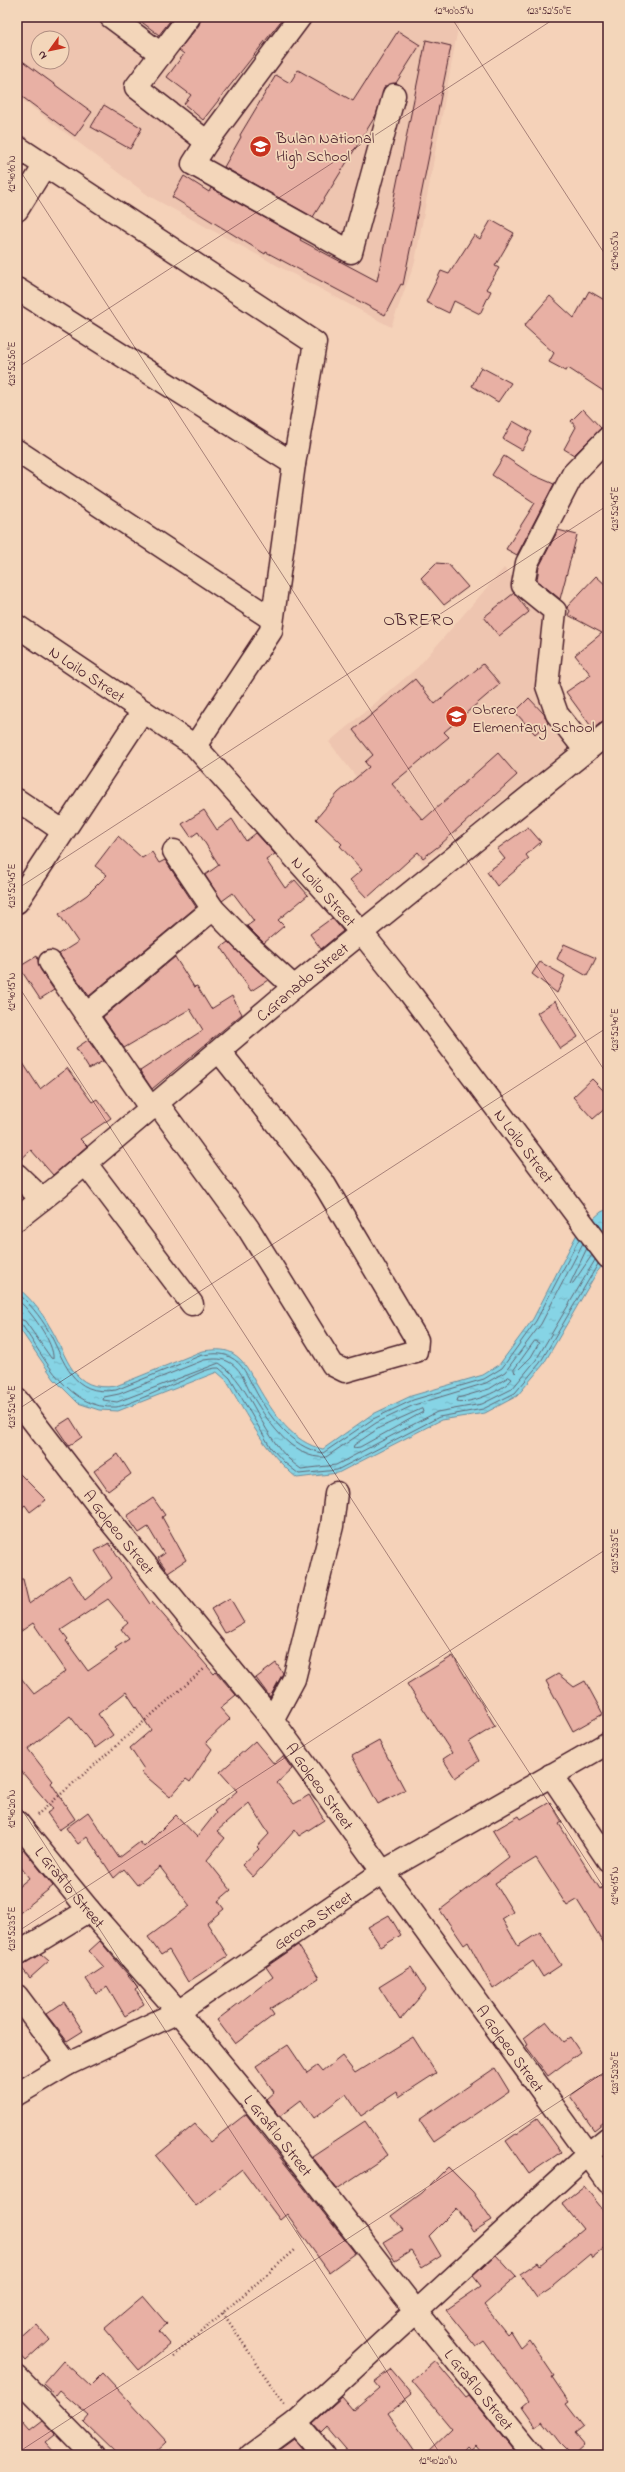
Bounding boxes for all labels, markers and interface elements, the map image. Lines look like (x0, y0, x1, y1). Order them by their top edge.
text: 12°40'05"N (434, 4, 474, 19)
text: 123°52'50"E (526, 4, 572, 19)
north arrow (30, 30, 70, 70)
text: N (34, 47, 51, 62)
place label: Bulan National High School (275, 127, 375, 169)
school or university icon: Bulan National High School (247, 133, 273, 159)
text: 12°40'10"N (5, 155, 20, 192)
text: 12°40'05"N (608, 231, 623, 271)
text: 123°52'50"E (5, 341, 20, 387)
text: 123°52'45"E (608, 487, 623, 531)
district label: OBRERO (383, 608, 455, 634)
street label: N Loilo Street (43, 641, 130, 710)
place label: Obrero Elementary School (472, 698, 595, 740)
school or university icon: Obrero Elementary School (443, 704, 469, 730)
street label: N Loilo Street (285, 852, 361, 933)
text: 123°52'45"E (5, 864, 20, 908)
street label: C.Granado Street (251, 937, 355, 1028)
text: 12°40'15"N (5, 973, 20, 1011)
text: 123°52'40"E (608, 1008, 623, 1052)
street label: N Loilo Street (487, 1105, 559, 1189)
text: 123°52'40"E (5, 1385, 20, 1429)
street label: A Golpeo Street (76, 1485, 160, 1581)
text: 123°52'35"E (608, 1529, 623, 1573)
street label: A Golpeo Street (279, 1738, 359, 1836)
text: 12°40'20"N (5, 1789, 20, 1828)
street label: L Grafilo Street (28, 1842, 110, 1935)
text: 12°40'15"N (608, 1867, 623, 1905)
street label: Gerona Street (269, 1885, 359, 1957)
text: 123°52'35"E (5, 1907, 20, 1951)
street label: A Golpeo Street (469, 2001, 549, 2099)
text: 123°52'30"E (608, 2051, 623, 2095)
street label: L Grafilo Street (237, 2090, 318, 2183)
street label: L Grafilo Street (437, 2344, 519, 2437)
text: 12°40'20"N (419, 2454, 458, 2469)

